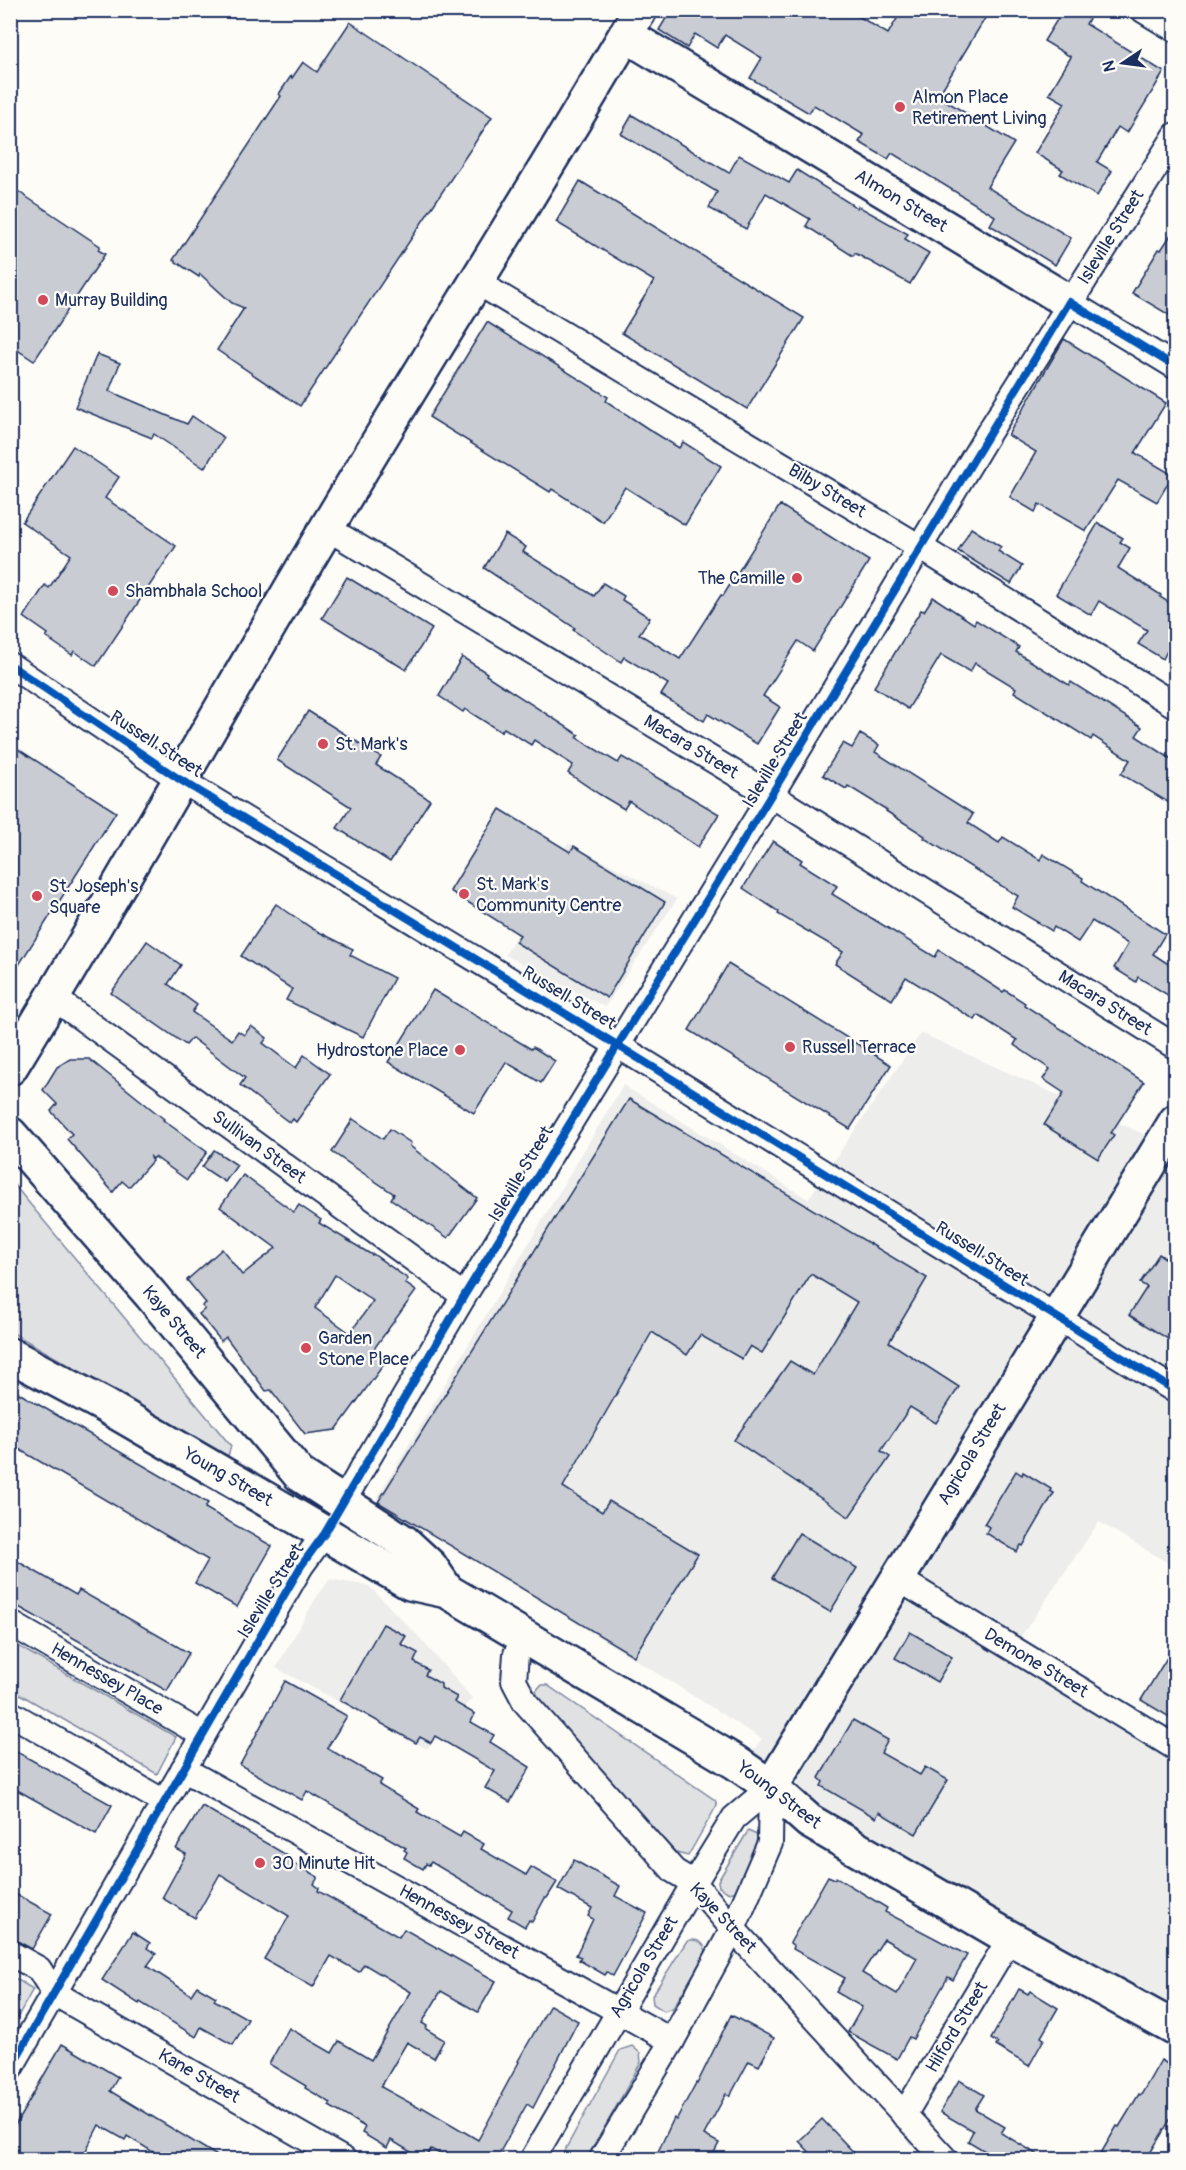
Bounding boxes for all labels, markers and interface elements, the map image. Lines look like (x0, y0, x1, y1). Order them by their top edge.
north arrow (1093, 33, 1153, 93)
text: N (1098, 58, 1120, 74)
place label: Almon Place Retirement Living (912, 86, 1046, 130)
marker: Almon Place Retirement Living (893, 100, 907, 114)
street label: Almon Street (850, 164, 952, 238)
street label: Isleville Street (1073, 185, 1150, 289)
place label: Murray Building (55, 289, 168, 312)
marker: Murray Building (36, 293, 50, 307)
street label: Bilby Street (784, 459, 871, 524)
place label: The Camille (698, 567, 785, 590)
marker: The Camille (790, 571, 804, 585)
place label: Shambhala School (125, 580, 262, 603)
marker: Shambhala School (106, 584, 120, 598)
street label: Russell Street (105, 706, 207, 783)
street label: Isleville Street (737, 707, 813, 812)
street label: Macara Street (639, 710, 743, 785)
place label: St. Mark's (335, 733, 407, 756)
marker: St. Mark's (316, 737, 330, 751)
place label: St. Mark's Community Centre (476, 873, 621, 917)
place label: St. Joseph's Square (49, 875, 138, 919)
marker: St. Mark's Community Centre (457, 887, 471, 901)
marker: St. Joseph's Square (30, 889, 44, 903)
street label: Russell Street (518, 961, 621, 1035)
street label: Macara Street (1054, 965, 1157, 1041)
place label: Russell Terrace (802, 1036, 916, 1059)
place label: Hydrostone Place (316, 1039, 448, 1062)
marker: Russell Terrace (783, 1040, 797, 1054)
marker: Hydrostone Place (453, 1043, 467, 1057)
street label: Sullivan Street (207, 1105, 311, 1189)
street label: Isleville Street (483, 1121, 559, 1226)
street label: Russell Street (931, 1216, 1034, 1292)
street label: Kaye Street (137, 1281, 212, 1364)
place label: Garden Stone Place (318, 1327, 409, 1371)
marker: Garden Stone Place (299, 1341, 313, 1355)
street label: Agricola Street (933, 1398, 1012, 1509)
street label: Young Street (178, 1442, 277, 1512)
street label: Isleville Street (233, 1539, 310, 1643)
street label: Demone Street (980, 1623, 1093, 1703)
street label: Hennessey Place (47, 1638, 167, 1720)
street label: Young Street (732, 1755, 826, 1835)
place label: 30 Minute Hit (272, 1852, 376, 1875)
marker: 30 Minute Hit (253, 1856, 267, 1870)
street label: Kaye Street (684, 1878, 762, 1959)
street label: Hennessey Street (395, 1880, 524, 1965)
street label: Agricola Street (605, 1911, 684, 2022)
street label: Hilford Street (921, 1977, 994, 2077)
street label: Kane Street (154, 2043, 245, 2109)

